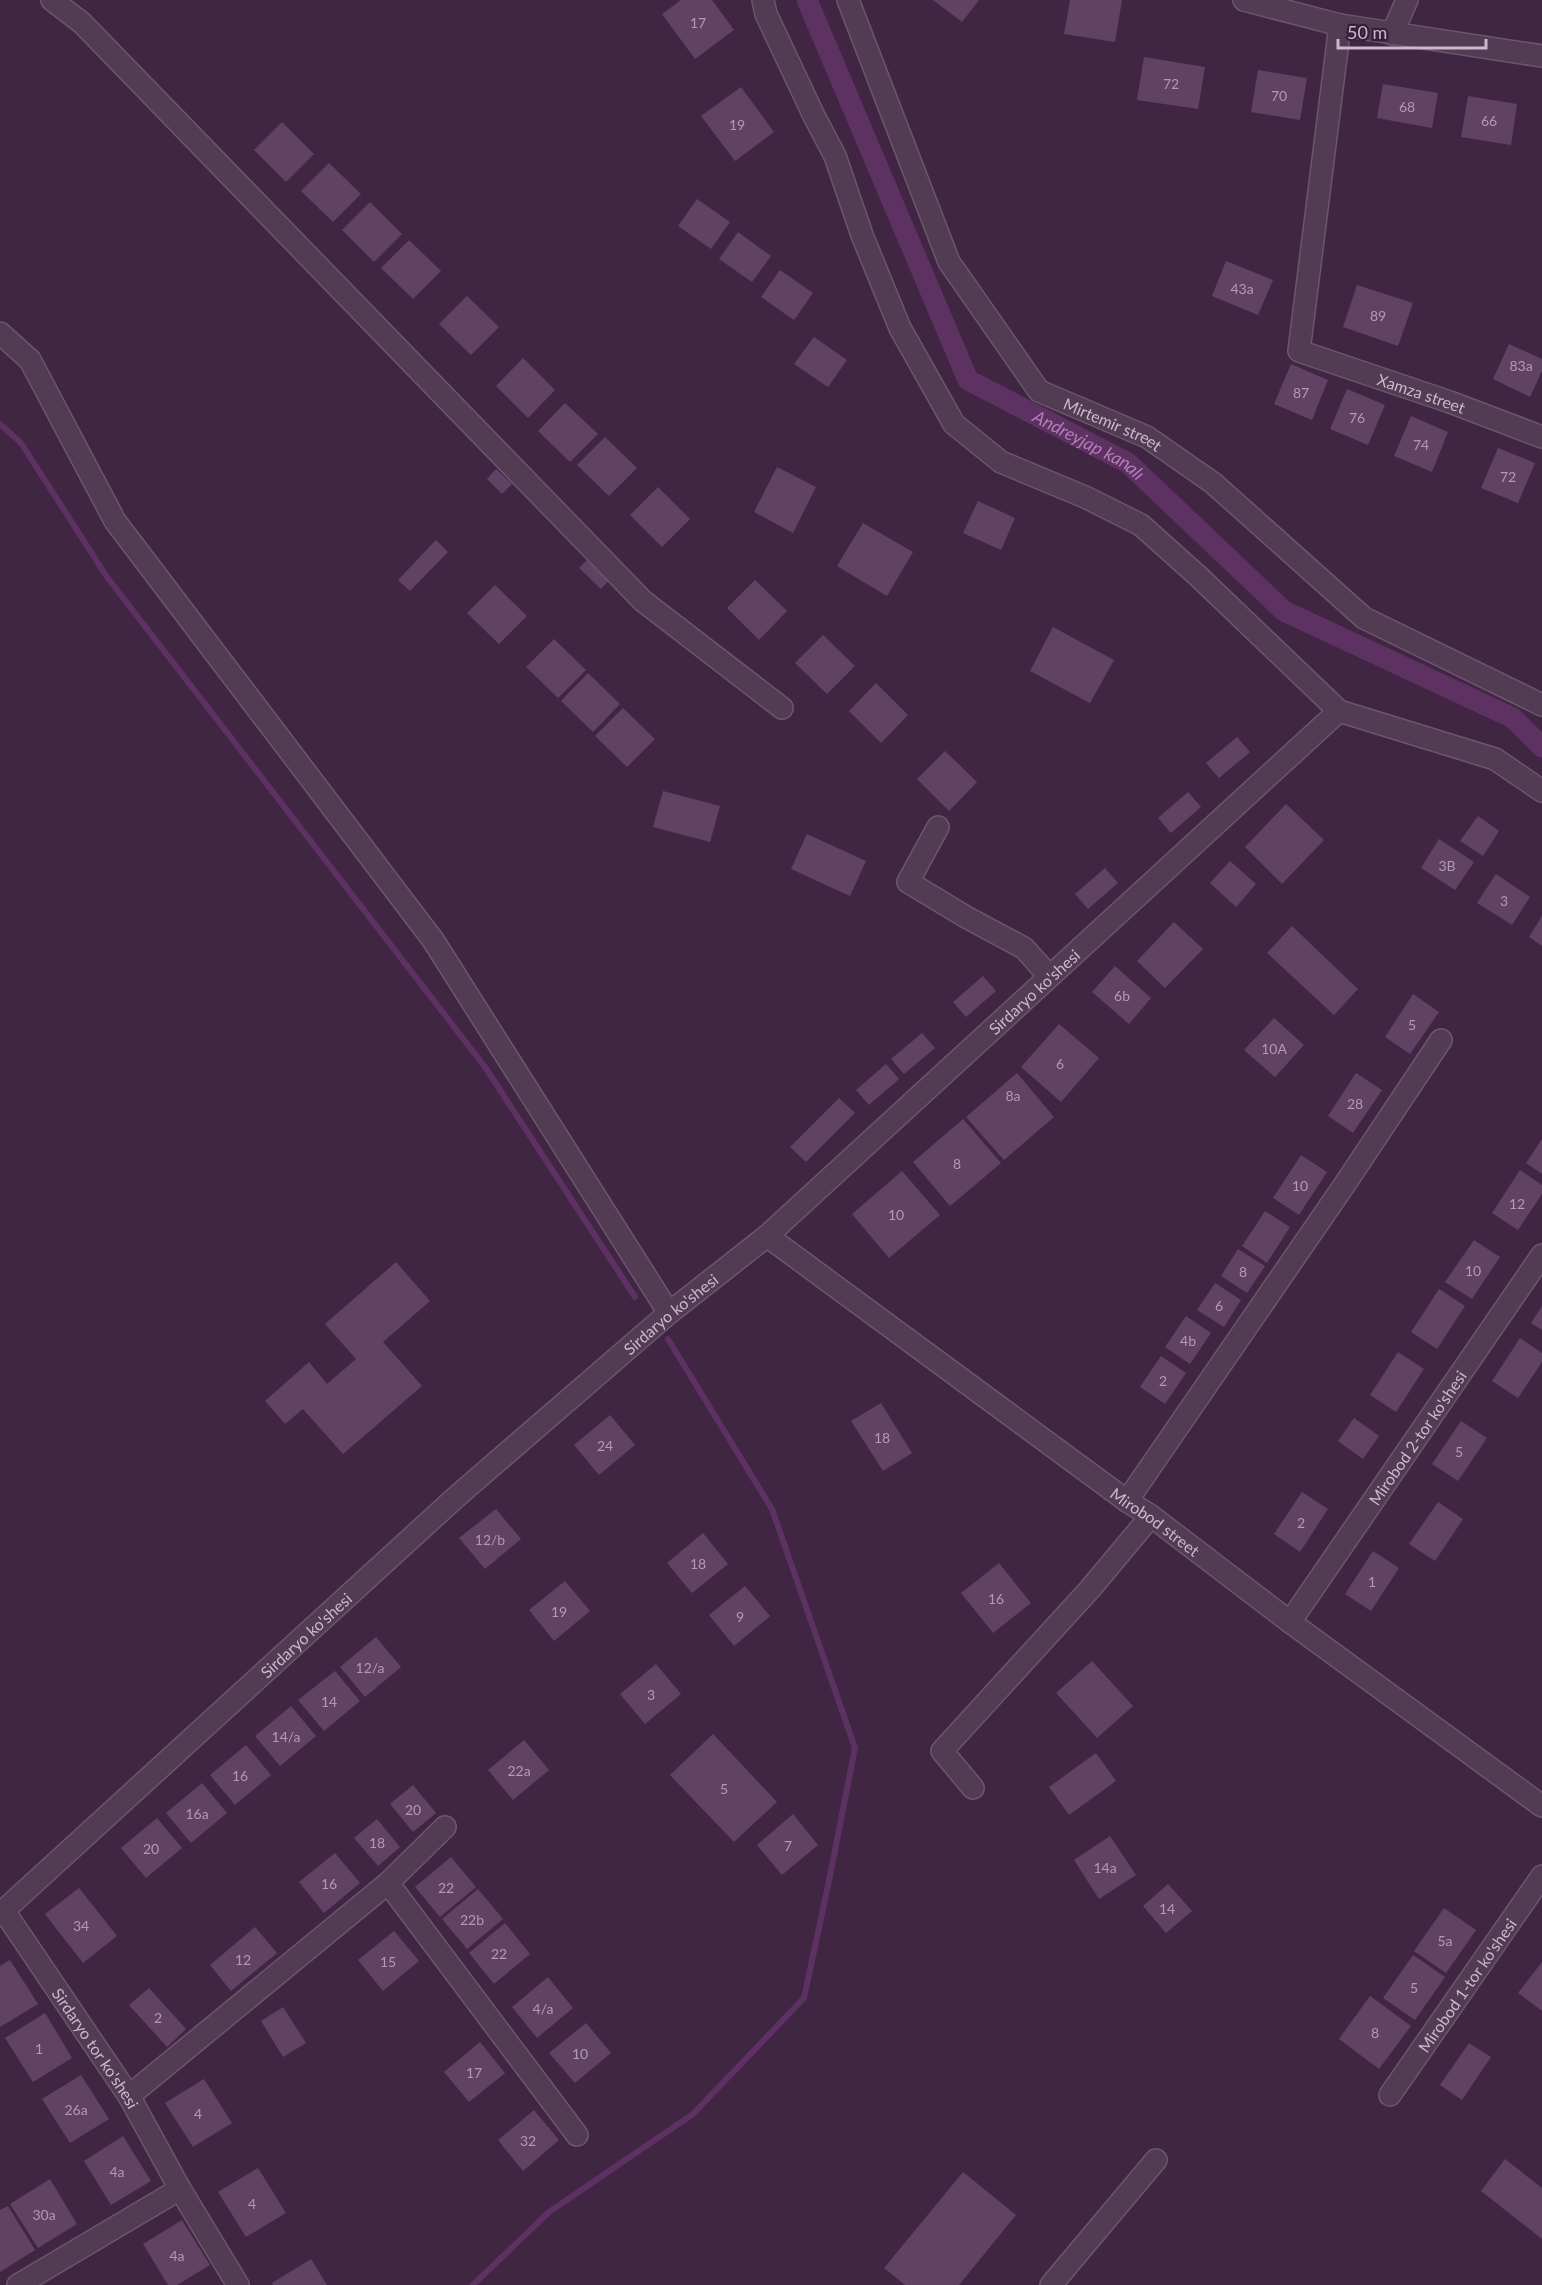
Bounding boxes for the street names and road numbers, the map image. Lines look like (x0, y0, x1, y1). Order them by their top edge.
street label: Xamza street (1375, 369, 1468, 417)
street label: Mirtemir street (1061, 393, 1166, 454)
street label: Sirdaryo ko'shesi (984, 945, 1083, 1038)
street label: Sirdaryo ko'shesi (619, 1269, 721, 1358)
street label: Mirobod 2-tor ko'shesi (1364, 1367, 1470, 1508)
street label: Mirobod street (1107, 1483, 1204, 1560)
street label: Sirdaryo ko'shesi (256, 1588, 355, 1681)
street label: Mirobod 1-tor ko'shesi (1413, 1914, 1519, 2055)
street label: Sirdaryo tor ko'shesi (49, 1984, 143, 2111)

